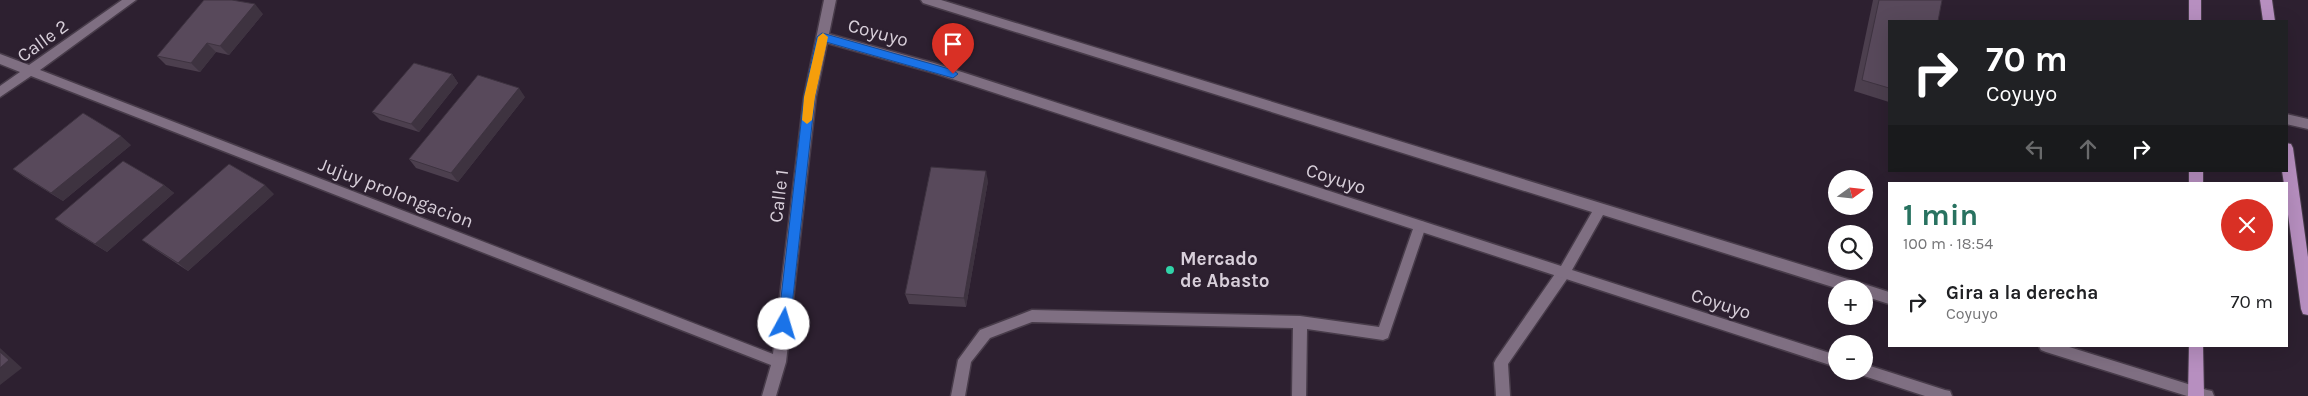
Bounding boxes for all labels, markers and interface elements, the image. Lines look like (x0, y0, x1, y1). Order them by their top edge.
street label: Coyuyo (845, 14, 911, 52)
street label: Calle 2 (13, 15, 73, 67)
pin (932, 23, 974, 74)
icon: arrive (939, 30, 967, 58)
text: 70 m (1986, 39, 2068, 80)
icon: right (1903, 40, 1968, 105)
text: Coyuyo (1986, 81, 2057, 107)
icon: left (2021, 135, 2049, 163)
icon: ahead (2074, 135, 2102, 163)
icon: right (2127, 135, 2155, 163)
street label: Jujuy prolongacion (315, 153, 477, 233)
street label: Coyuyo (1303, 159, 1369, 199)
street label: Calle 1 (765, 168, 793, 224)
north arrow (1828, 170, 1872, 215)
map controls (1828, 170, 1873, 380)
text: 1 min (1903, 197, 1978, 233)
button: close (2221, 199, 2273, 251)
button: search (1828, 225, 1873, 270)
text: 100 m · 18:54 (1903, 234, 1993, 253)
place label: Mercado de Abasto (1180, 248, 1269, 292)
marker: Mercado de Abasto (1164, 264, 1176, 276)
button: + (1828, 280, 1873, 325)
text: Gira a la derecha (1946, 282, 2098, 304)
street label: Coyuyo (1688, 284, 1754, 324)
icon: right (1903, 288, 1931, 316)
text: 70 m (2231, 291, 2273, 313)
position arrow (757, 297, 809, 349)
text: Coyuyo (1946, 304, 1998, 323)
button: − (1828, 335, 1873, 380)

